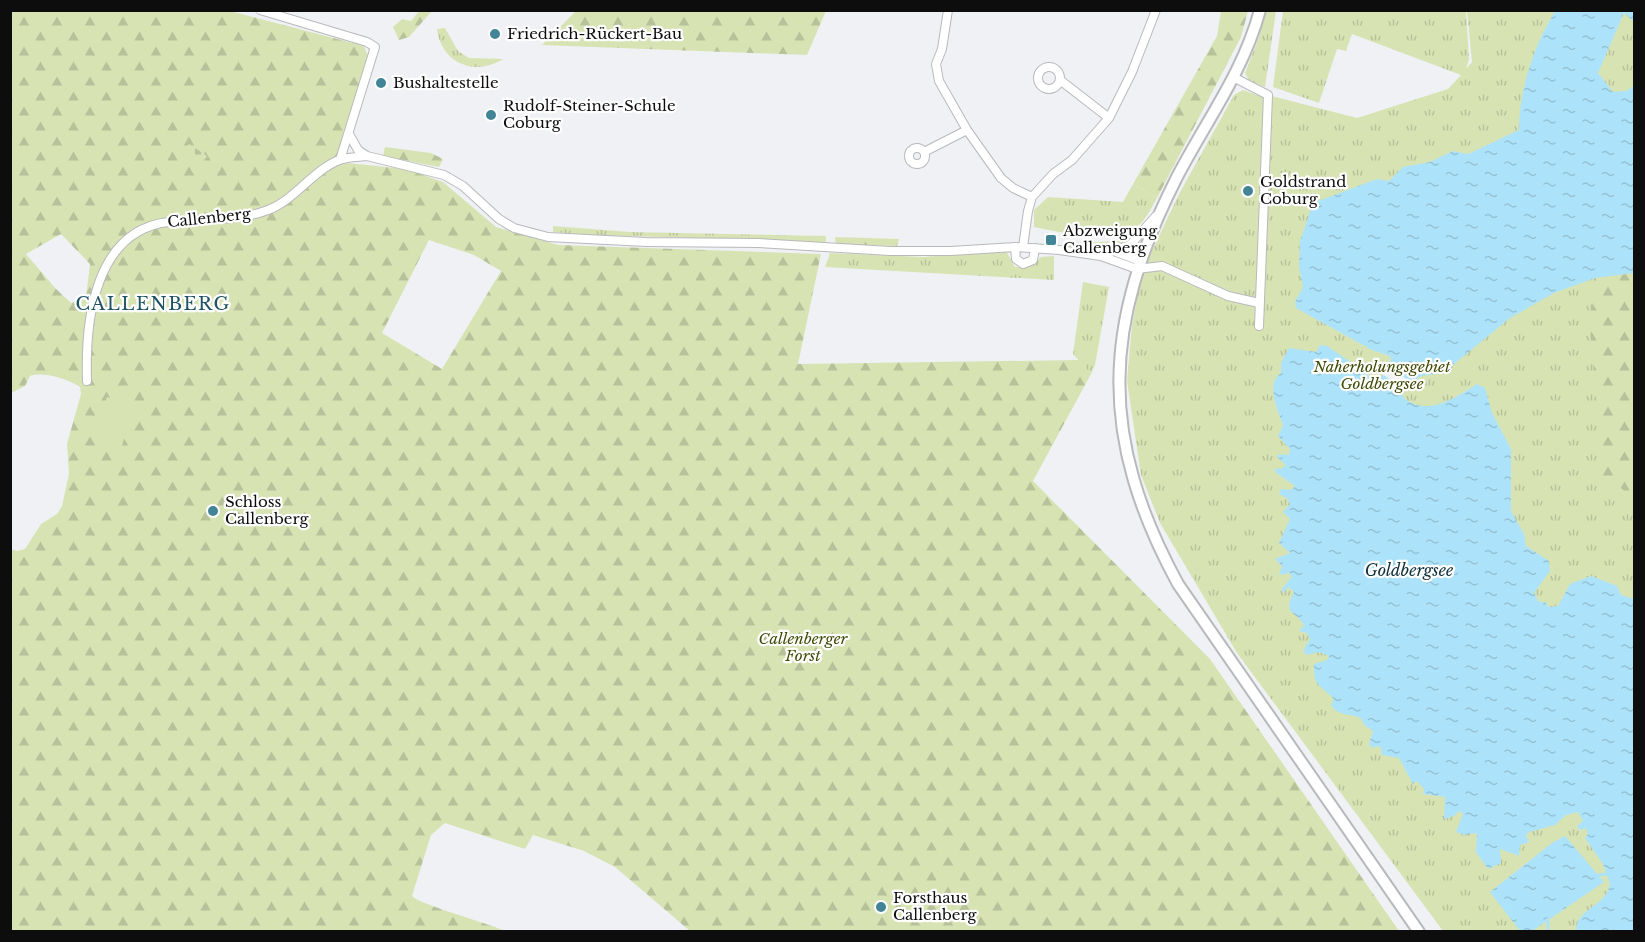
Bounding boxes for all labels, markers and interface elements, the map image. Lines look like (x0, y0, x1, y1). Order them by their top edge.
place label: Friedrich-Rückert-Bau (507, 24, 682, 43)
marker: Friedrich-Rückert-Bau (488, 27, 502, 41)
place label: Bushaltestelle (393, 73, 498, 92)
marker: Bushaltestelle (374, 76, 388, 90)
place label: Rudolf-Steiner-Schule Coburg (503, 96, 676, 132)
marker: Rudolf-Steiner-Schule Coburg (484, 108, 498, 122)
place label: Goldstrand Coburg (1260, 172, 1346, 208)
marker: Goldstrand Coburg (1241, 184, 1255, 198)
street label: Callenberg (166, 204, 252, 231)
place label: Abzweigung Callenberg (1062, 221, 1158, 257)
marker: Abzweigung Callenberg (1044, 233, 1058, 247)
district label: CALLENBERG (75, 293, 231, 315)
park label: Naherholungsgebiet Goldbergsee (1313, 357, 1451, 393)
place label: Schloss Callenberg (225, 492, 310, 528)
marker: Schloss Callenberg (206, 504, 220, 518)
water label: Goldbergsee (1365, 560, 1454, 580)
park label: Callenberger Forst (759, 629, 849, 665)
place label: Forsthaus Callenberg (893, 888, 978, 924)
marker: Forsthaus Callenberg (874, 900, 888, 914)

